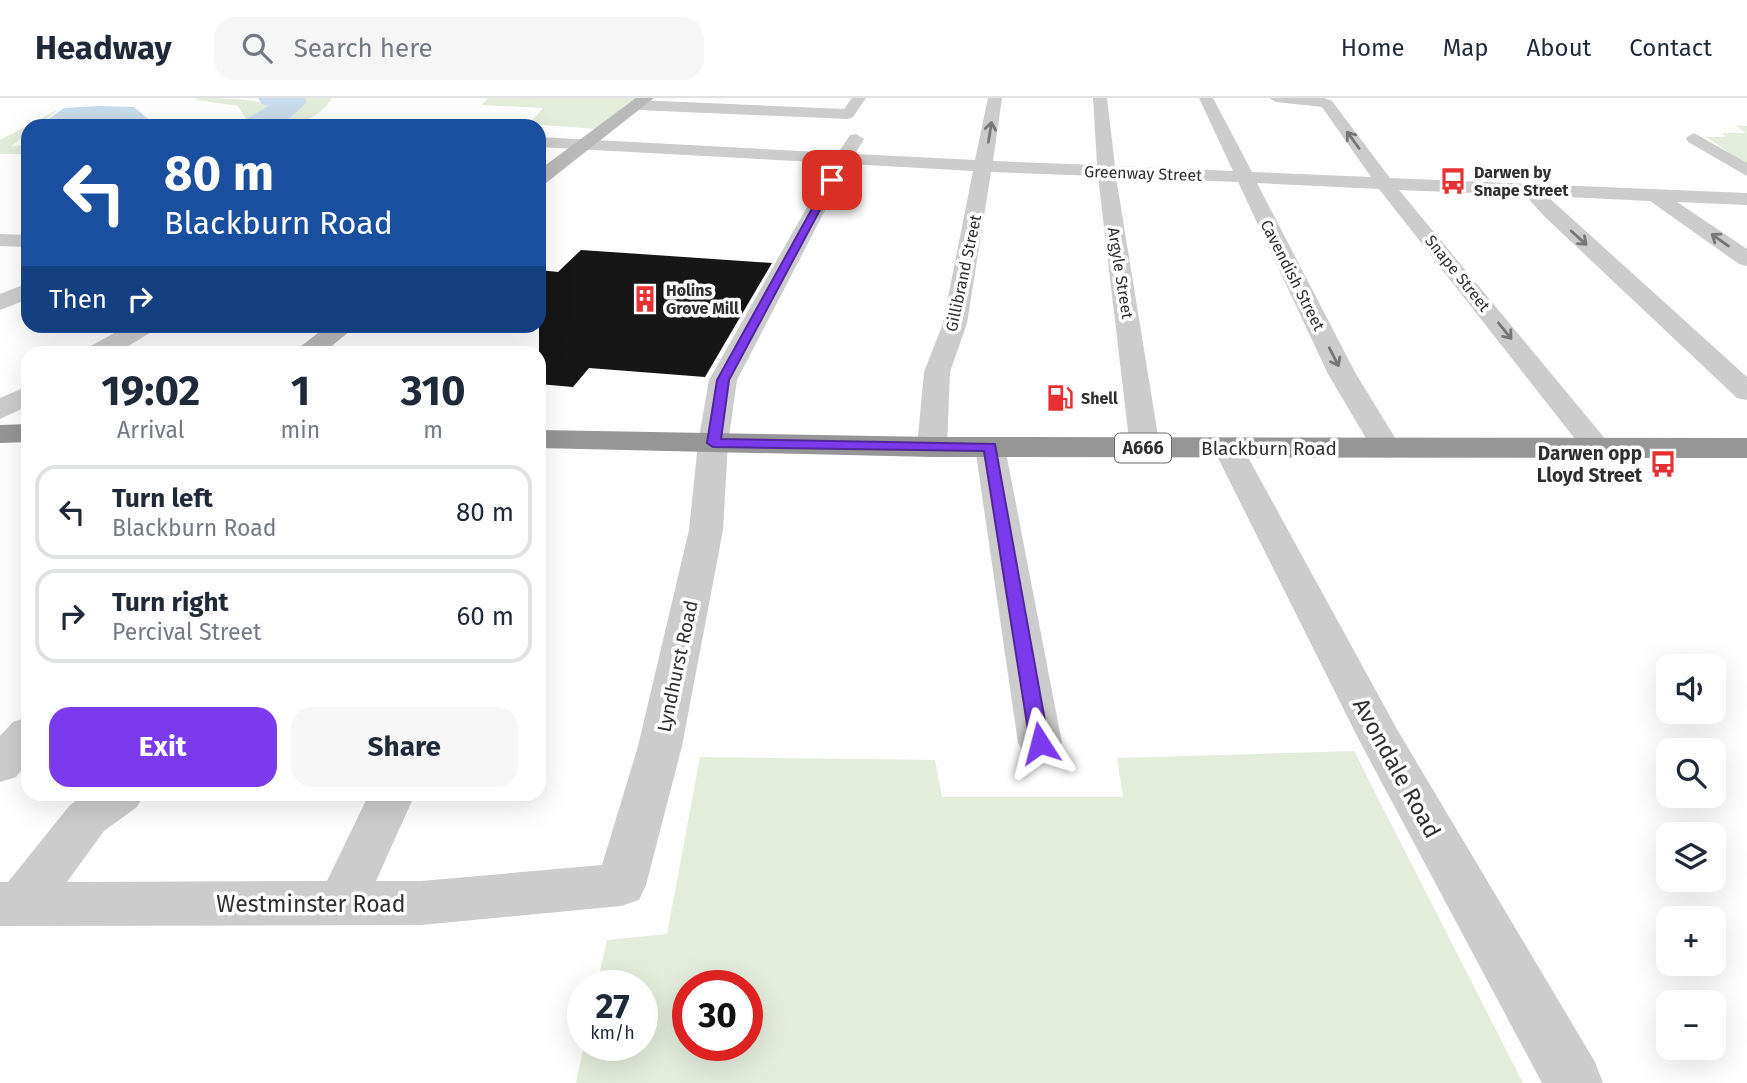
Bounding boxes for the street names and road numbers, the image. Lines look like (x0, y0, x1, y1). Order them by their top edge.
street label: Greenway Street (1084, 162, 1202, 185)
street label: Gillibrand Street (942, 213, 985, 333)
street label: Cavendish Street (1256, 217, 1329, 334)
street label: Argyle Street (1104, 226, 1137, 320)
street label: Snape Street (1421, 231, 1494, 315)
road number: A666 (1115, 434, 1171, 462)
street label: Blackburn Road (1201, 437, 1337, 460)
street label: Lyndhurst Road (652, 598, 703, 734)
street label: Avondale Road (1347, 693, 1447, 843)
street label: Westminster Road (216, 890, 406, 918)

